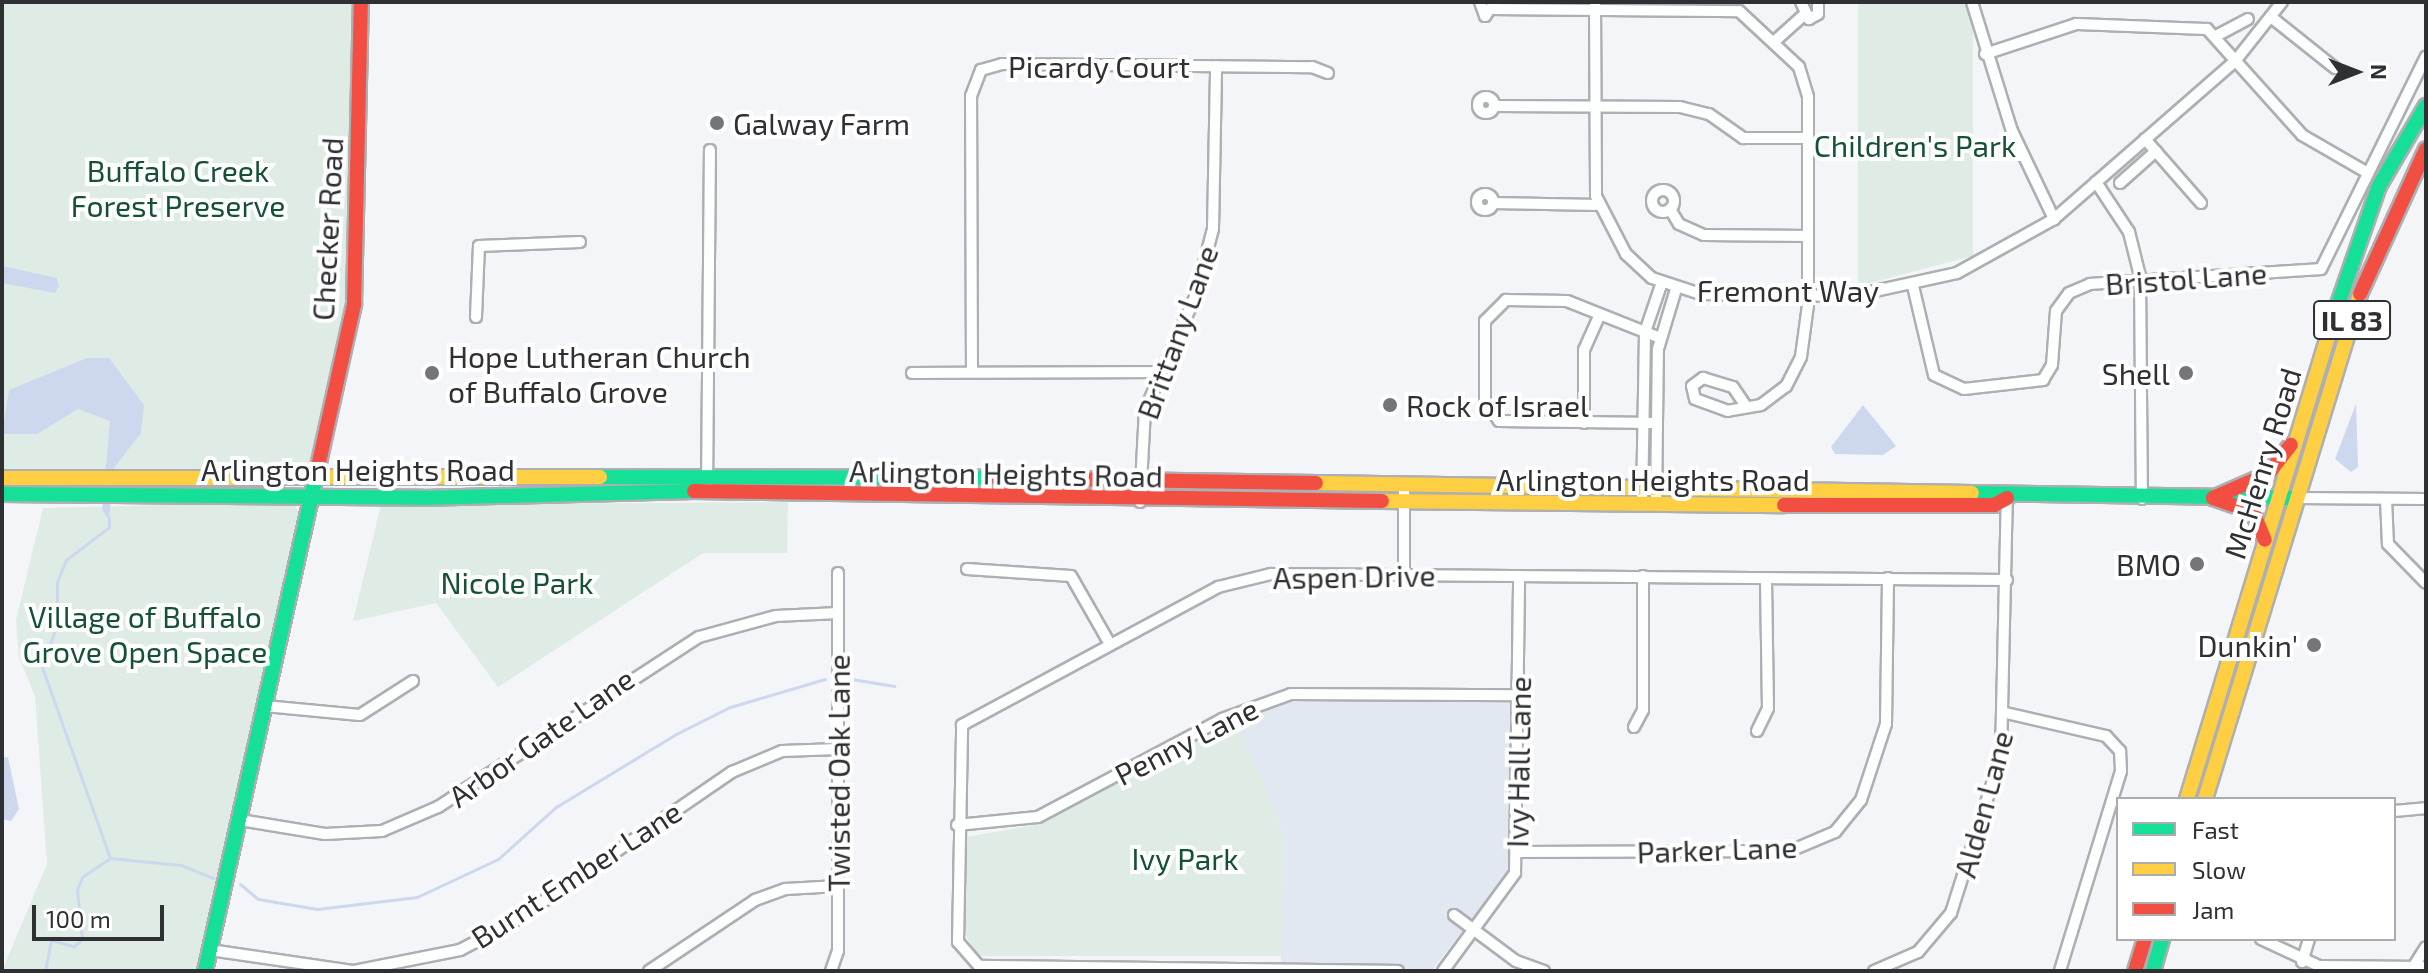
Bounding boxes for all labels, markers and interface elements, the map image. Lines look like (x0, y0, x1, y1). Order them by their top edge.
north arrow (2316, 32, 2396, 112)
street label: Picardy Court (1008, 48, 1190, 84)
text: N (2367, 64, 2393, 80)
place label: Galway Farm (733, 105, 911, 141)
marker: Galway Farm (708, 114, 726, 132)
park label: Children's Park (1814, 127, 2016, 163)
street label: Checker Road (304, 136, 350, 322)
park label: Buffalo Creek Forest Preserve (71, 152, 285, 222)
street label: Brittany Lane (1129, 240, 1225, 424)
street label: Bristol Lane (2104, 254, 2268, 302)
street label: Fremont Way (1697, 272, 1879, 308)
road number: IL 83 (2312, 296, 2392, 344)
place label: Hope Lutheran Church of Buffalo Grove (448, 338, 751, 408)
place label: Shell (2102, 355, 2170, 391)
street label: McHenry Road (2216, 363, 2308, 563)
marker: Hope Lutheran Church of Buffalo Grove (423, 364, 441, 382)
marker: Shell (2177, 364, 2195, 382)
place label: Rock of Israel (1406, 387, 1590, 423)
marker: Rock of Israel (1381, 396, 1399, 414)
street label: Arlington Heights Road (201, 451, 515, 487)
street label: Arlington Heights Road (849, 452, 1163, 494)
street label: Arlington Heights Road (1496, 461, 1810, 497)
place label: BMO (2116, 546, 2181, 582)
marker: BMO (2188, 555, 2206, 573)
street label: Aspen Drive (1272, 557, 1436, 595)
park label: Nicole Park (440, 564, 594, 600)
park label: Village of Buffalo Grove Open Space (23, 598, 267, 668)
place label: Dunkin' (2197, 627, 2298, 663)
marker: Dunkin' (2305, 636, 2323, 654)
street label: Twisted Oak Lane (820, 654, 856, 892)
street label: Arbor Gate Lane (441, 660, 641, 814)
street label: Ivy Hall Lane (1498, 675, 1538, 849)
street label: Penny Lane (1108, 689, 1264, 793)
street label: Alden Lane (1946, 727, 2020, 881)
street label: Burnt Ember Lane (464, 793, 688, 955)
legend (2116, 797, 2396, 941)
text: Fast (2192, 815, 2239, 844)
street label: Parker Lane (1636, 828, 1798, 870)
park label: Ivy Park (1131, 840, 1239, 876)
text: Slow (2192, 855, 2246, 884)
scale bar (36, 889, 168, 939)
text: Jam (2192, 895, 2234, 924)
text: 100 m (46, 904, 111, 933)

